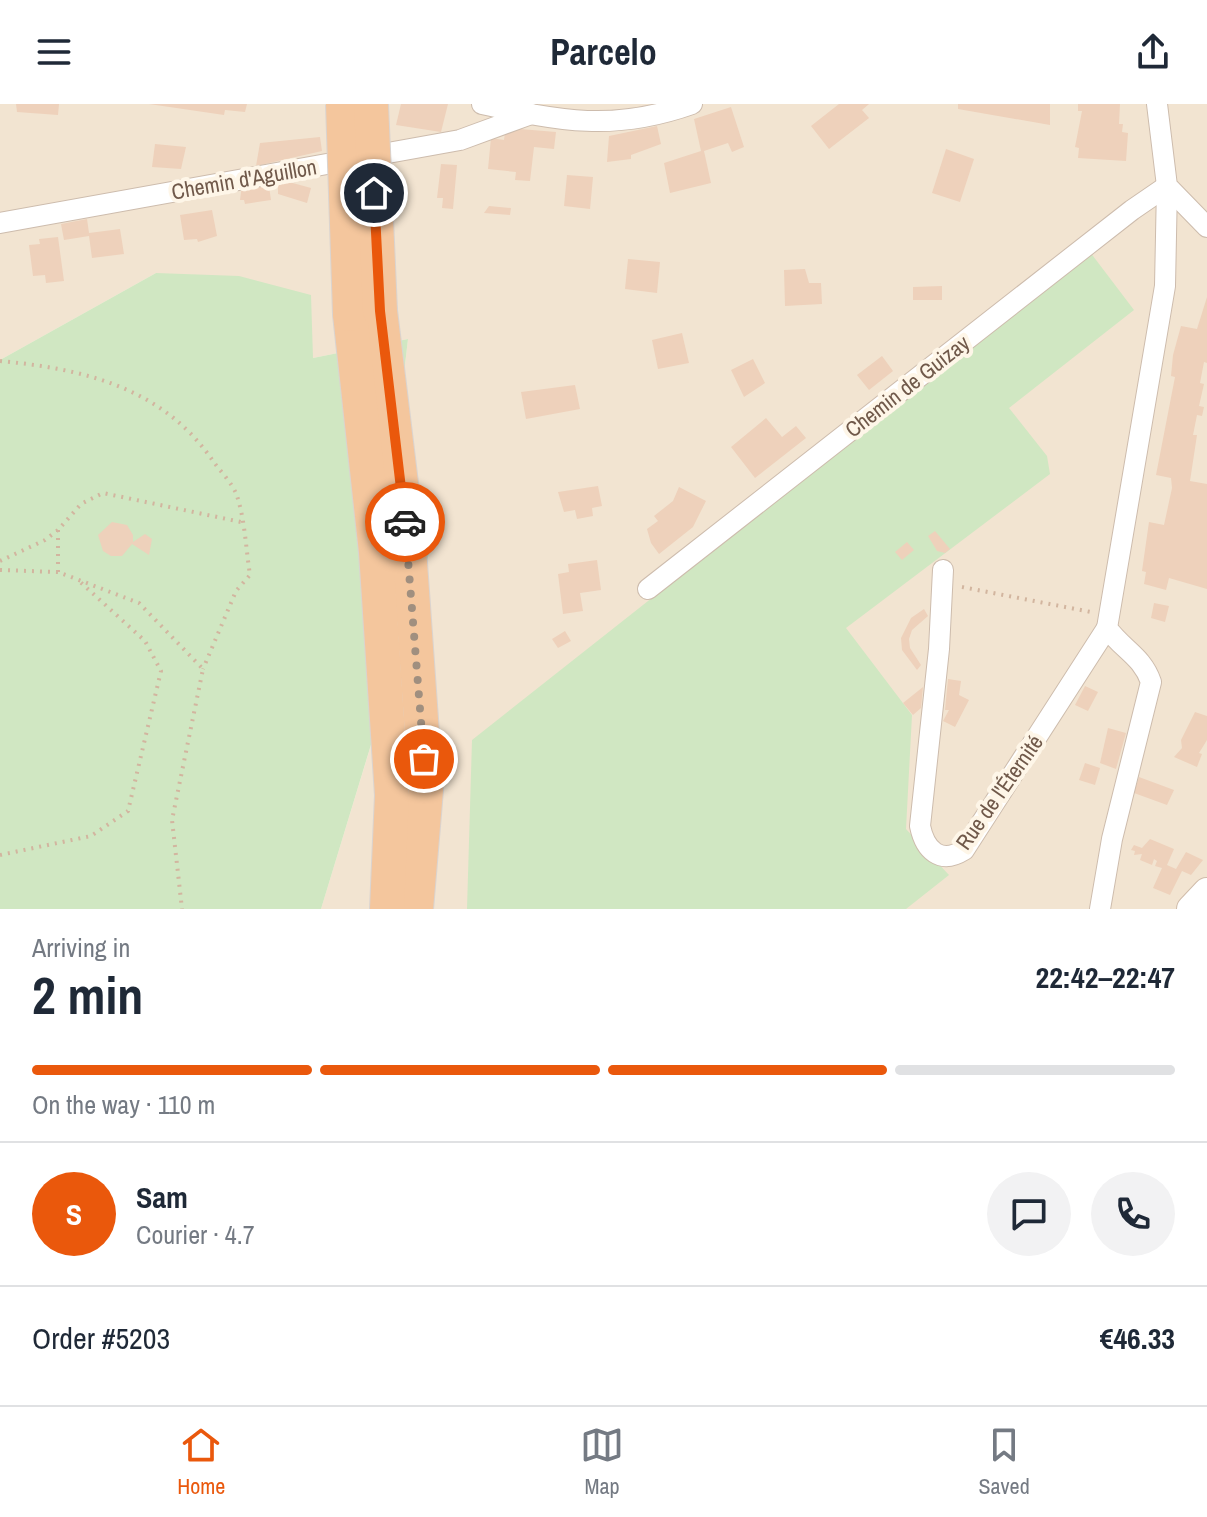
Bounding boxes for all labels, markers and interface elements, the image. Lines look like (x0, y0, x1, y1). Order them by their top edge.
text: Parcelo (550, 28, 657, 76)
icon: menu (32, 30, 76, 74)
icon: share (1131, 30, 1175, 74)
street label: Chemin d'Aguillon (169, 151, 319, 207)
pin (340, 159, 408, 227)
icon: home (352, 171, 396, 215)
street label: Chemin de Guizay (838, 328, 976, 444)
courier (365, 482, 445, 562)
icon: car (383, 500, 427, 544)
pin (390, 725, 458, 793)
street label: Rue de l'Éternité (948, 729, 1050, 855)
icon: bag (402, 737, 446, 781)
text: Arriving in (32, 930, 130, 965)
text: 22:42–22:47 (1036, 957, 1175, 997)
text: 2 min (32, 960, 143, 1030)
text: On the way · 110 m (32, 1087, 215, 1122)
button: chat (987, 1172, 1071, 1256)
button: phone (1091, 1172, 1175, 1256)
text: Sam (136, 1177, 188, 1217)
text: S (66, 1194, 82, 1234)
text: Courier · 4.7 (136, 1217, 255, 1252)
text: Order #5203 (32, 1318, 170, 1358)
text: €46.33 (1100, 1318, 1175, 1358)
tab: Home (177, 1423, 225, 1501)
tab: Map (580, 1423, 624, 1501)
tab: Saved (979, 1423, 1030, 1501)

